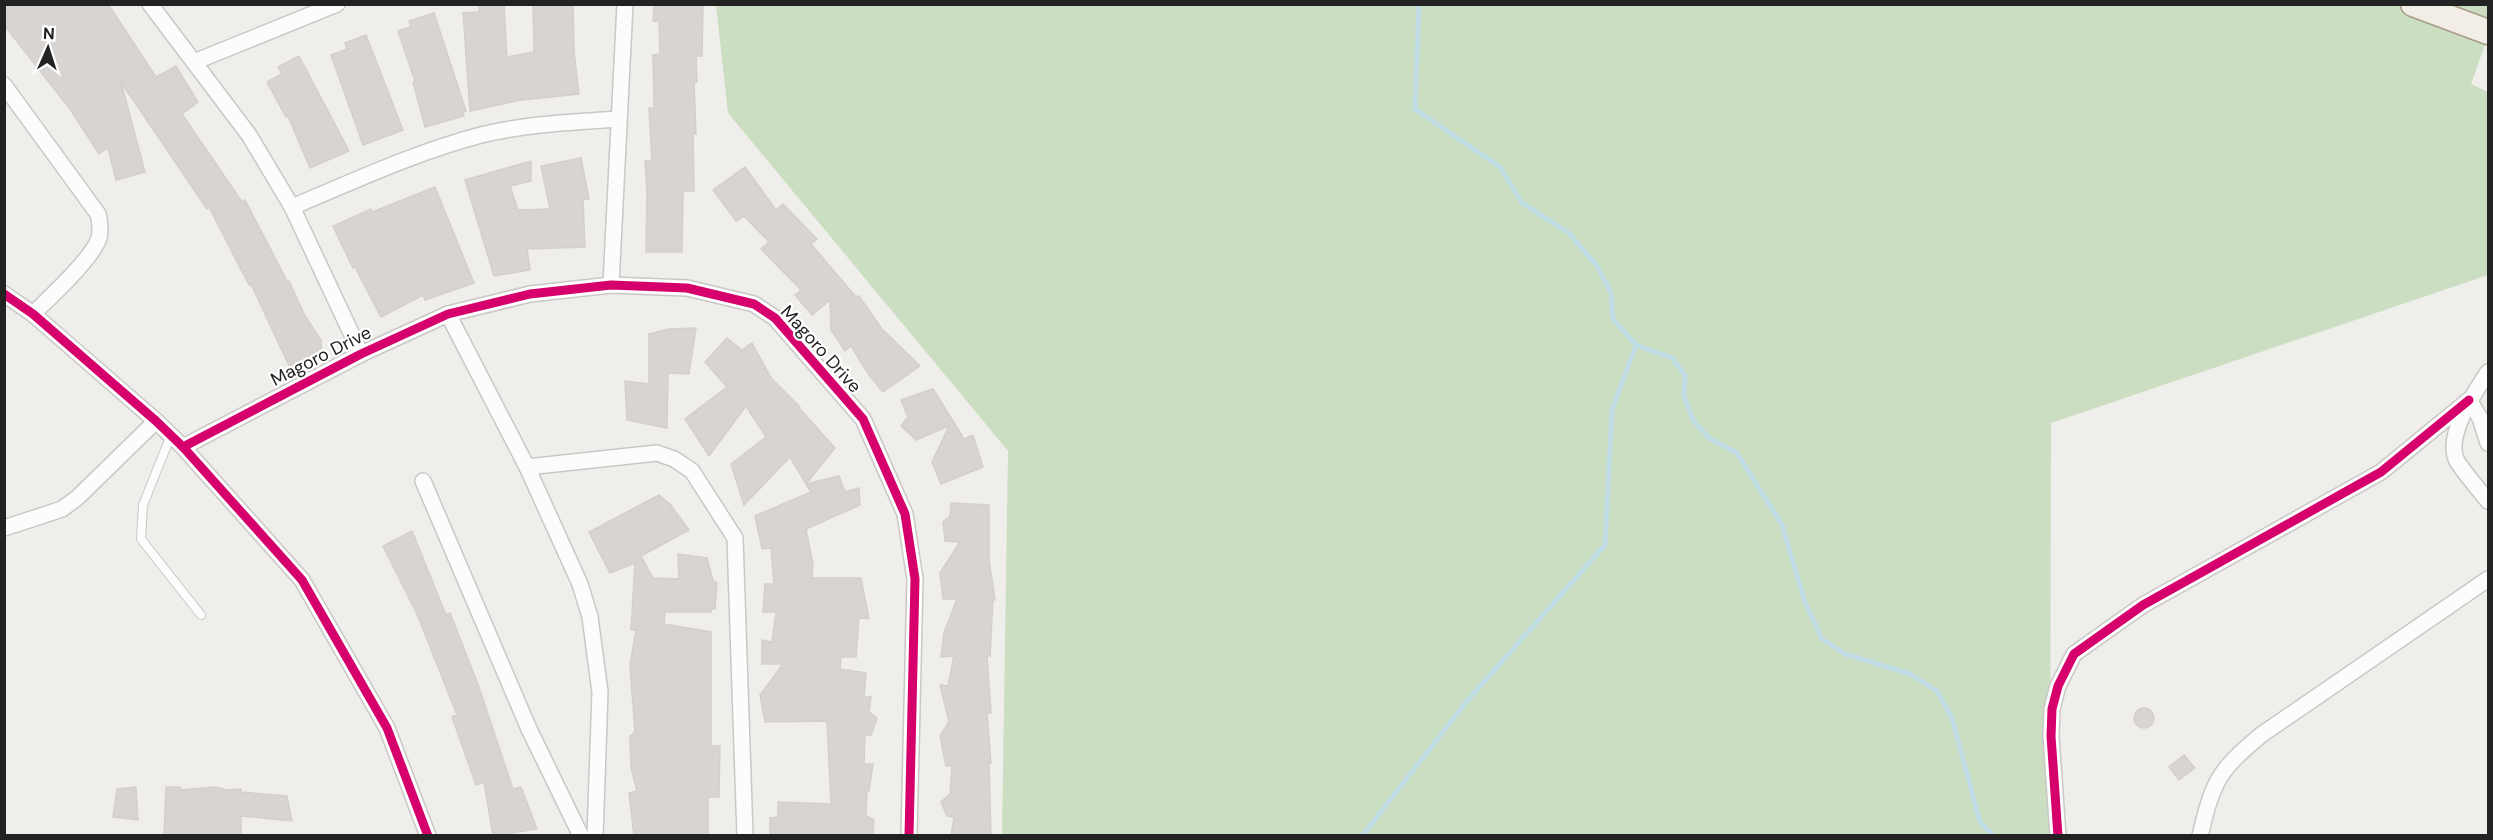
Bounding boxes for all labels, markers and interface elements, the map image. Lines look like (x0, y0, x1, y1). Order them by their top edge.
north arrow (18, 18, 78, 78)
text: N (42, 23, 55, 44)
street label: Magoro Drive (775, 300, 867, 398)
street label: Magoro Drive (267, 320, 375, 392)

